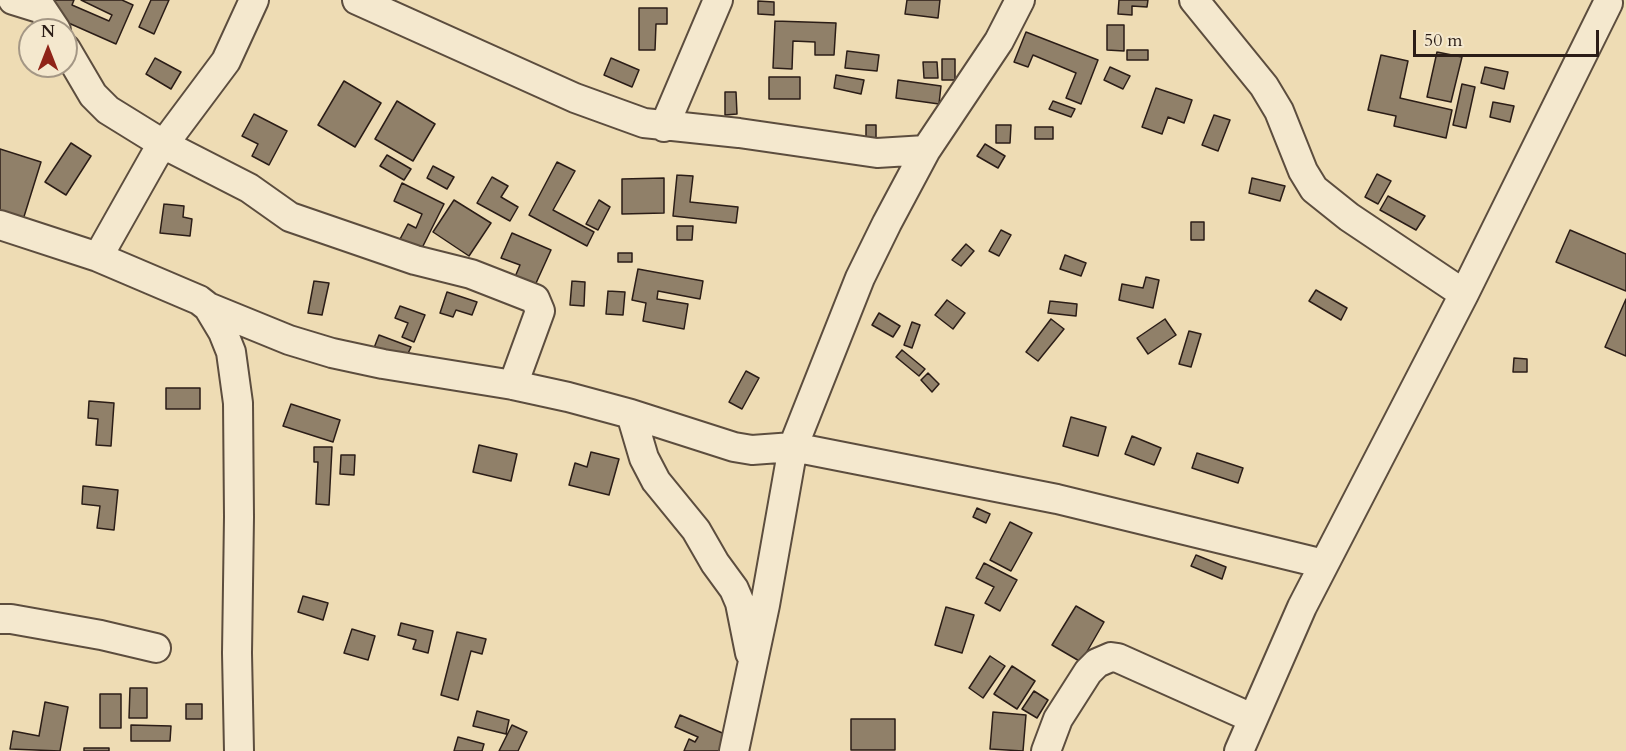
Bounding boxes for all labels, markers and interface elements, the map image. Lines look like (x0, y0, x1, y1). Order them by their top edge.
north arrow (18, 18, 78, 78)
scale bar (1416, 18, 1602, 56)
text: N (41, 21, 55, 43)
text: 50 m (1424, 28, 1463, 53)

